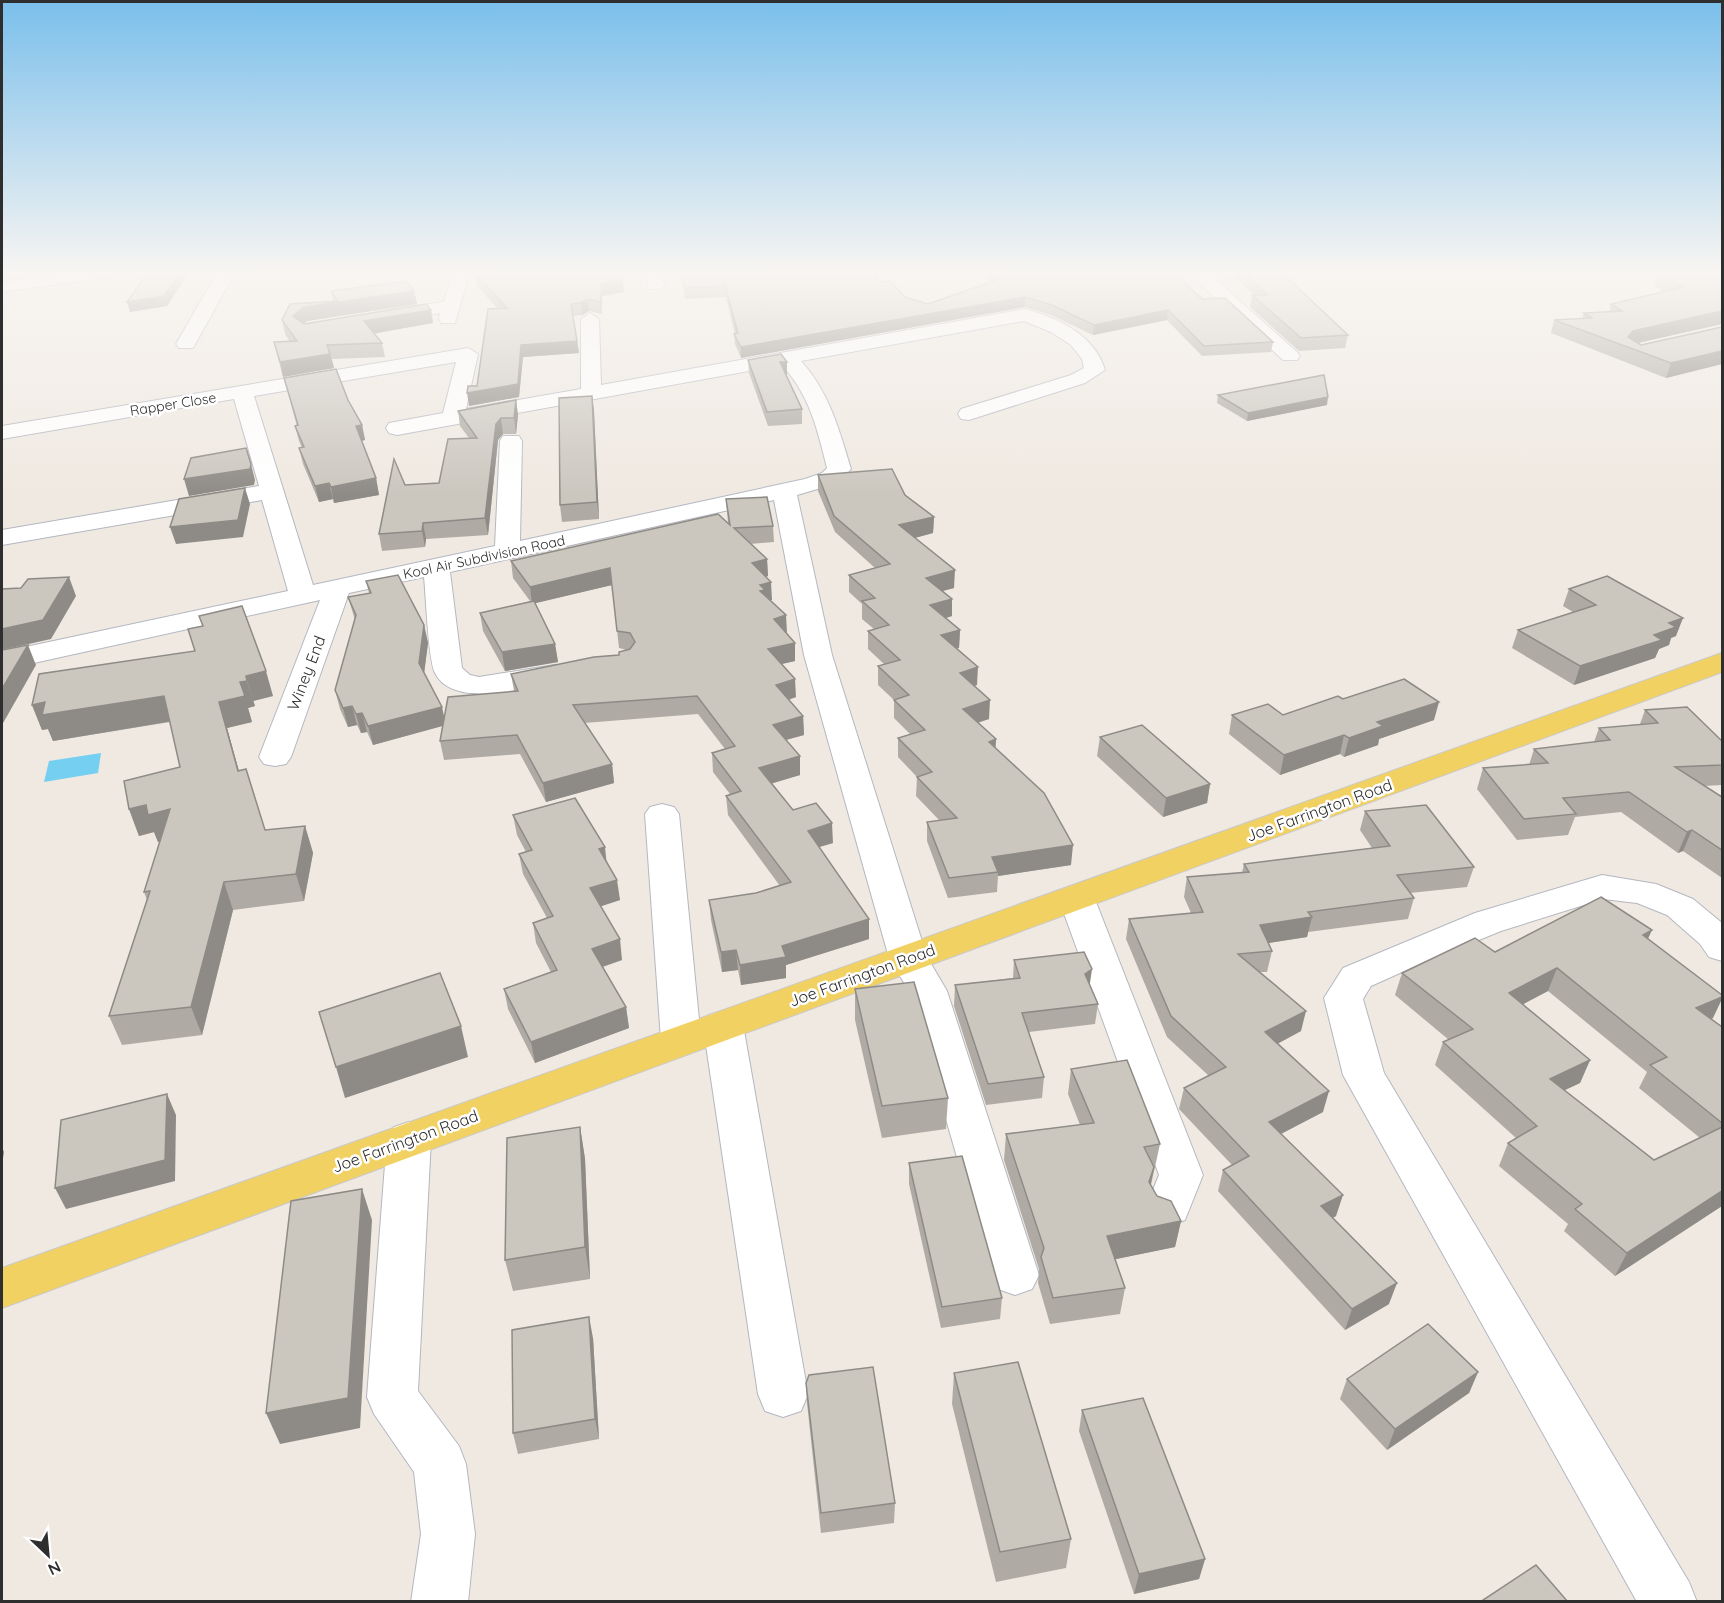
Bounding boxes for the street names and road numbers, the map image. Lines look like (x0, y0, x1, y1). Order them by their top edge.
street label: Rapper Close (129, 388, 218, 420)
street label: Kool Air Subdivision Road (401, 531, 567, 583)
street label: Winey End (283, 633, 329, 713)
street label: Joe Farrington Road (1243, 774, 1395, 846)
street label: Joe Farrington Road (786, 939, 938, 1011)
street label: Joe Farrington Road (329, 1105, 481, 1177)

